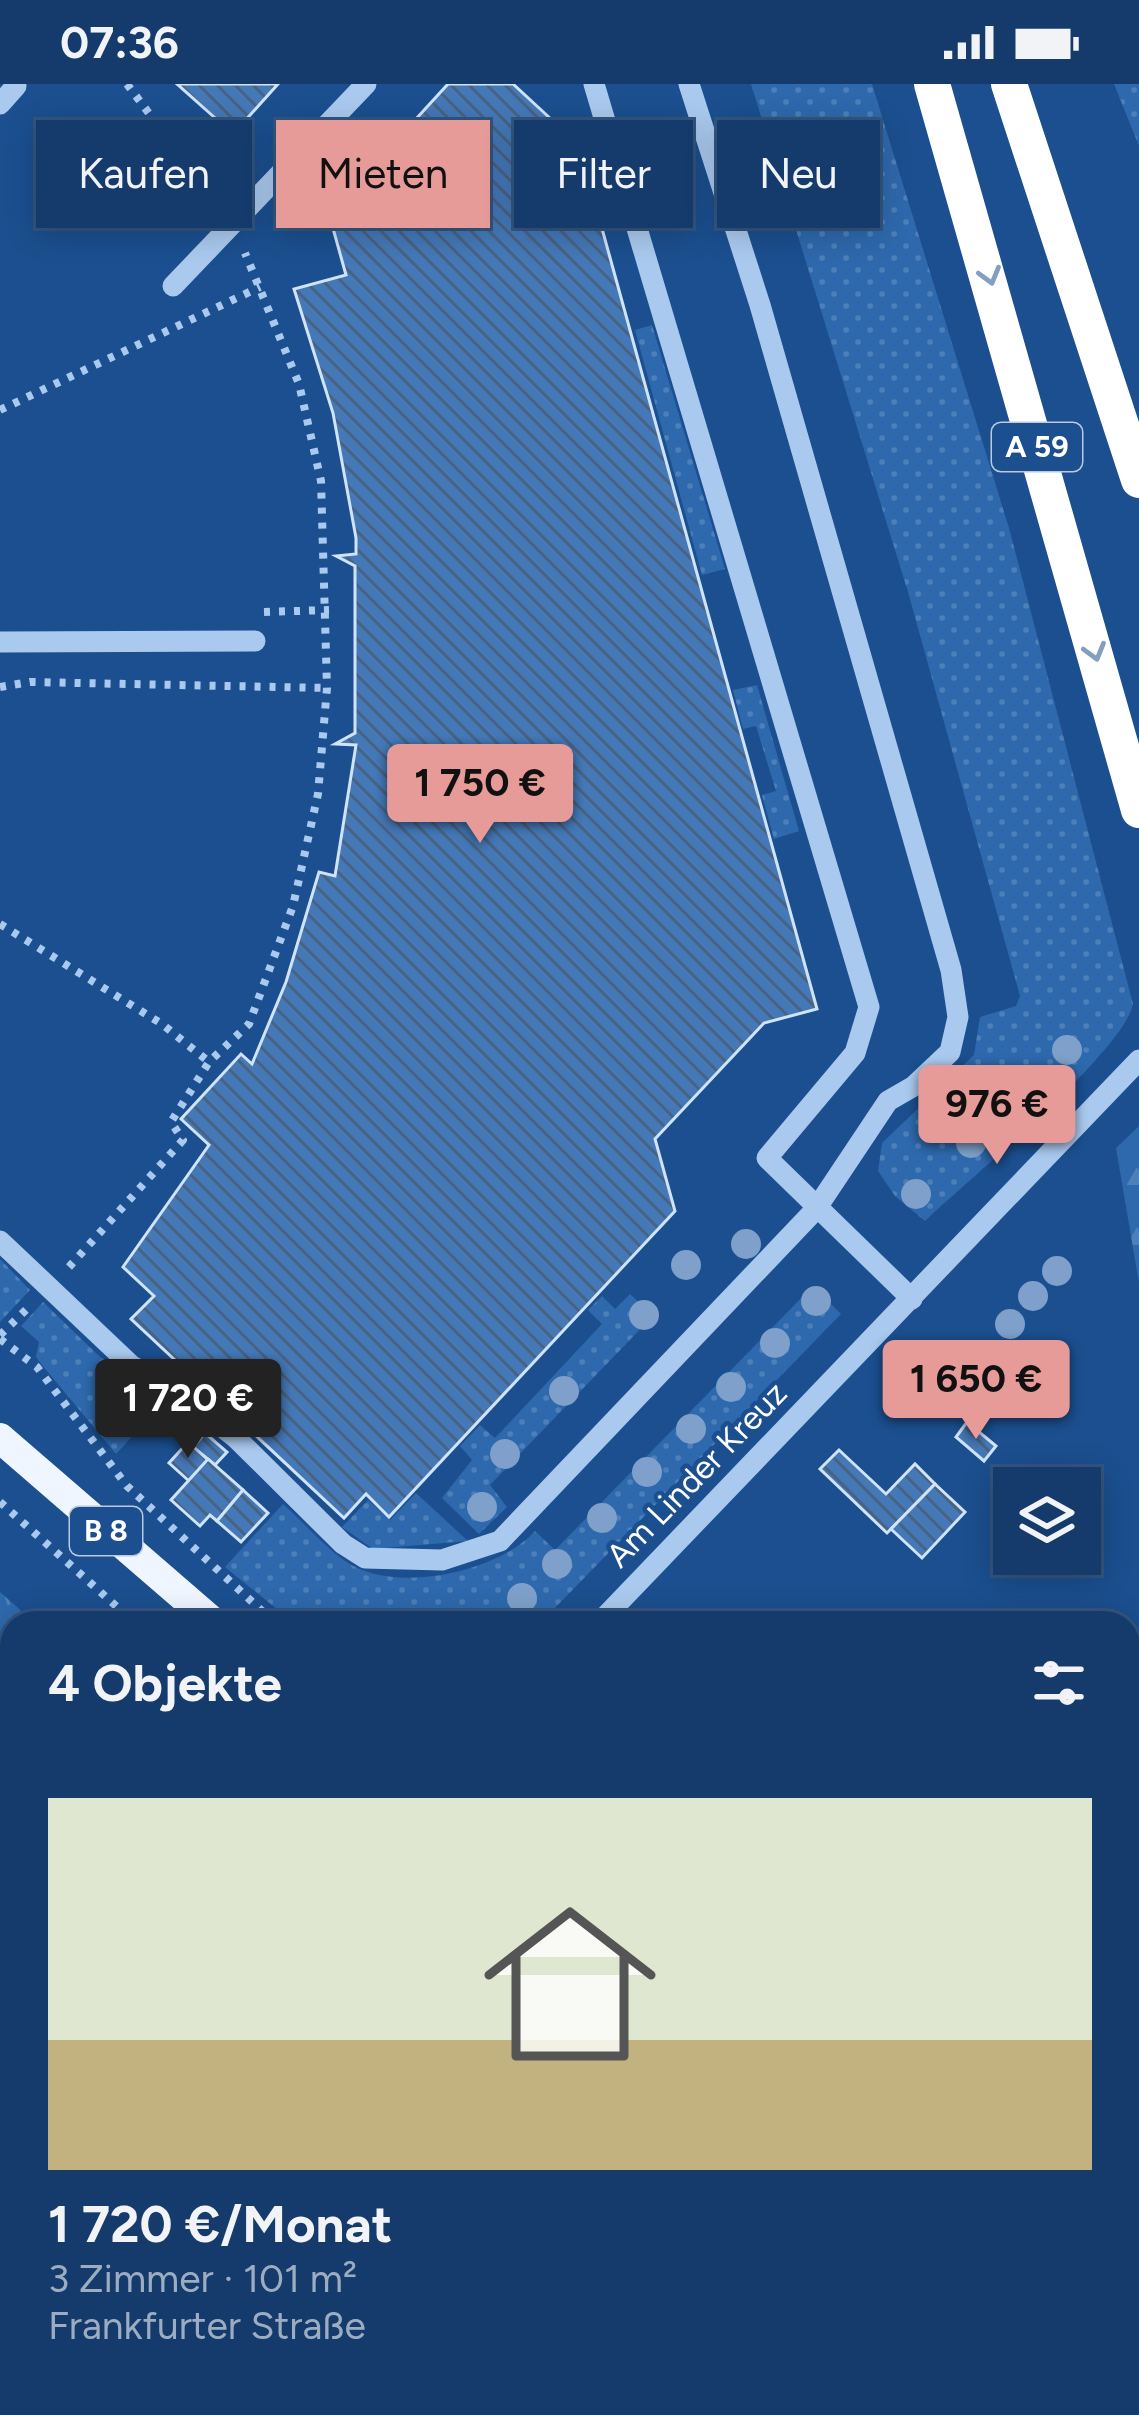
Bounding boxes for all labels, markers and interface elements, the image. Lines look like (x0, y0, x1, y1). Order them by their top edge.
text: 07:36 (60, 15, 179, 69)
chip: Kaufen (36, 120, 252, 228)
chip: Mieten (276, 120, 490, 228)
chip: Filter (514, 120, 693, 228)
chip: Neu (717, 120, 880, 228)
one-way arrow (975, 266, 1000, 286)
road number: A 59 (992, 423, 1082, 471)
one-way arrow (1080, 641, 1105, 662)
pin: 1 750 € (369, 744, 591, 846)
text: 1 750 € (414, 759, 546, 806)
pin: 976 € (913, 1065, 1081, 1167)
text: 976 € (945, 1080, 1049, 1127)
pin: 1 650 € (865, 1340, 1087, 1442)
text: 1 650 € (910, 1355, 1042, 1402)
pin: 1 720 € (77, 1359, 299, 1461)
text: 1 720 € (122, 1374, 254, 1421)
street label: Am Linder Kreuz (598, 1374, 795, 1575)
map controls (993, 1467, 1101, 1575)
button: layers (993, 1467, 1101, 1575)
road number: B 8 (70, 1507, 142, 1555)
icon: filters (1026, 1650, 1092, 1716)
text: 4 Objekte (48, 1653, 282, 1714)
icon: home (462, 1876, 678, 2092)
text: 1 720 €/Monat (48, 2194, 392, 2255)
text: 3 Zimmer · 101 m² (48, 2255, 357, 2302)
text: Frankfurter Straße (48, 2302, 366, 2349)

